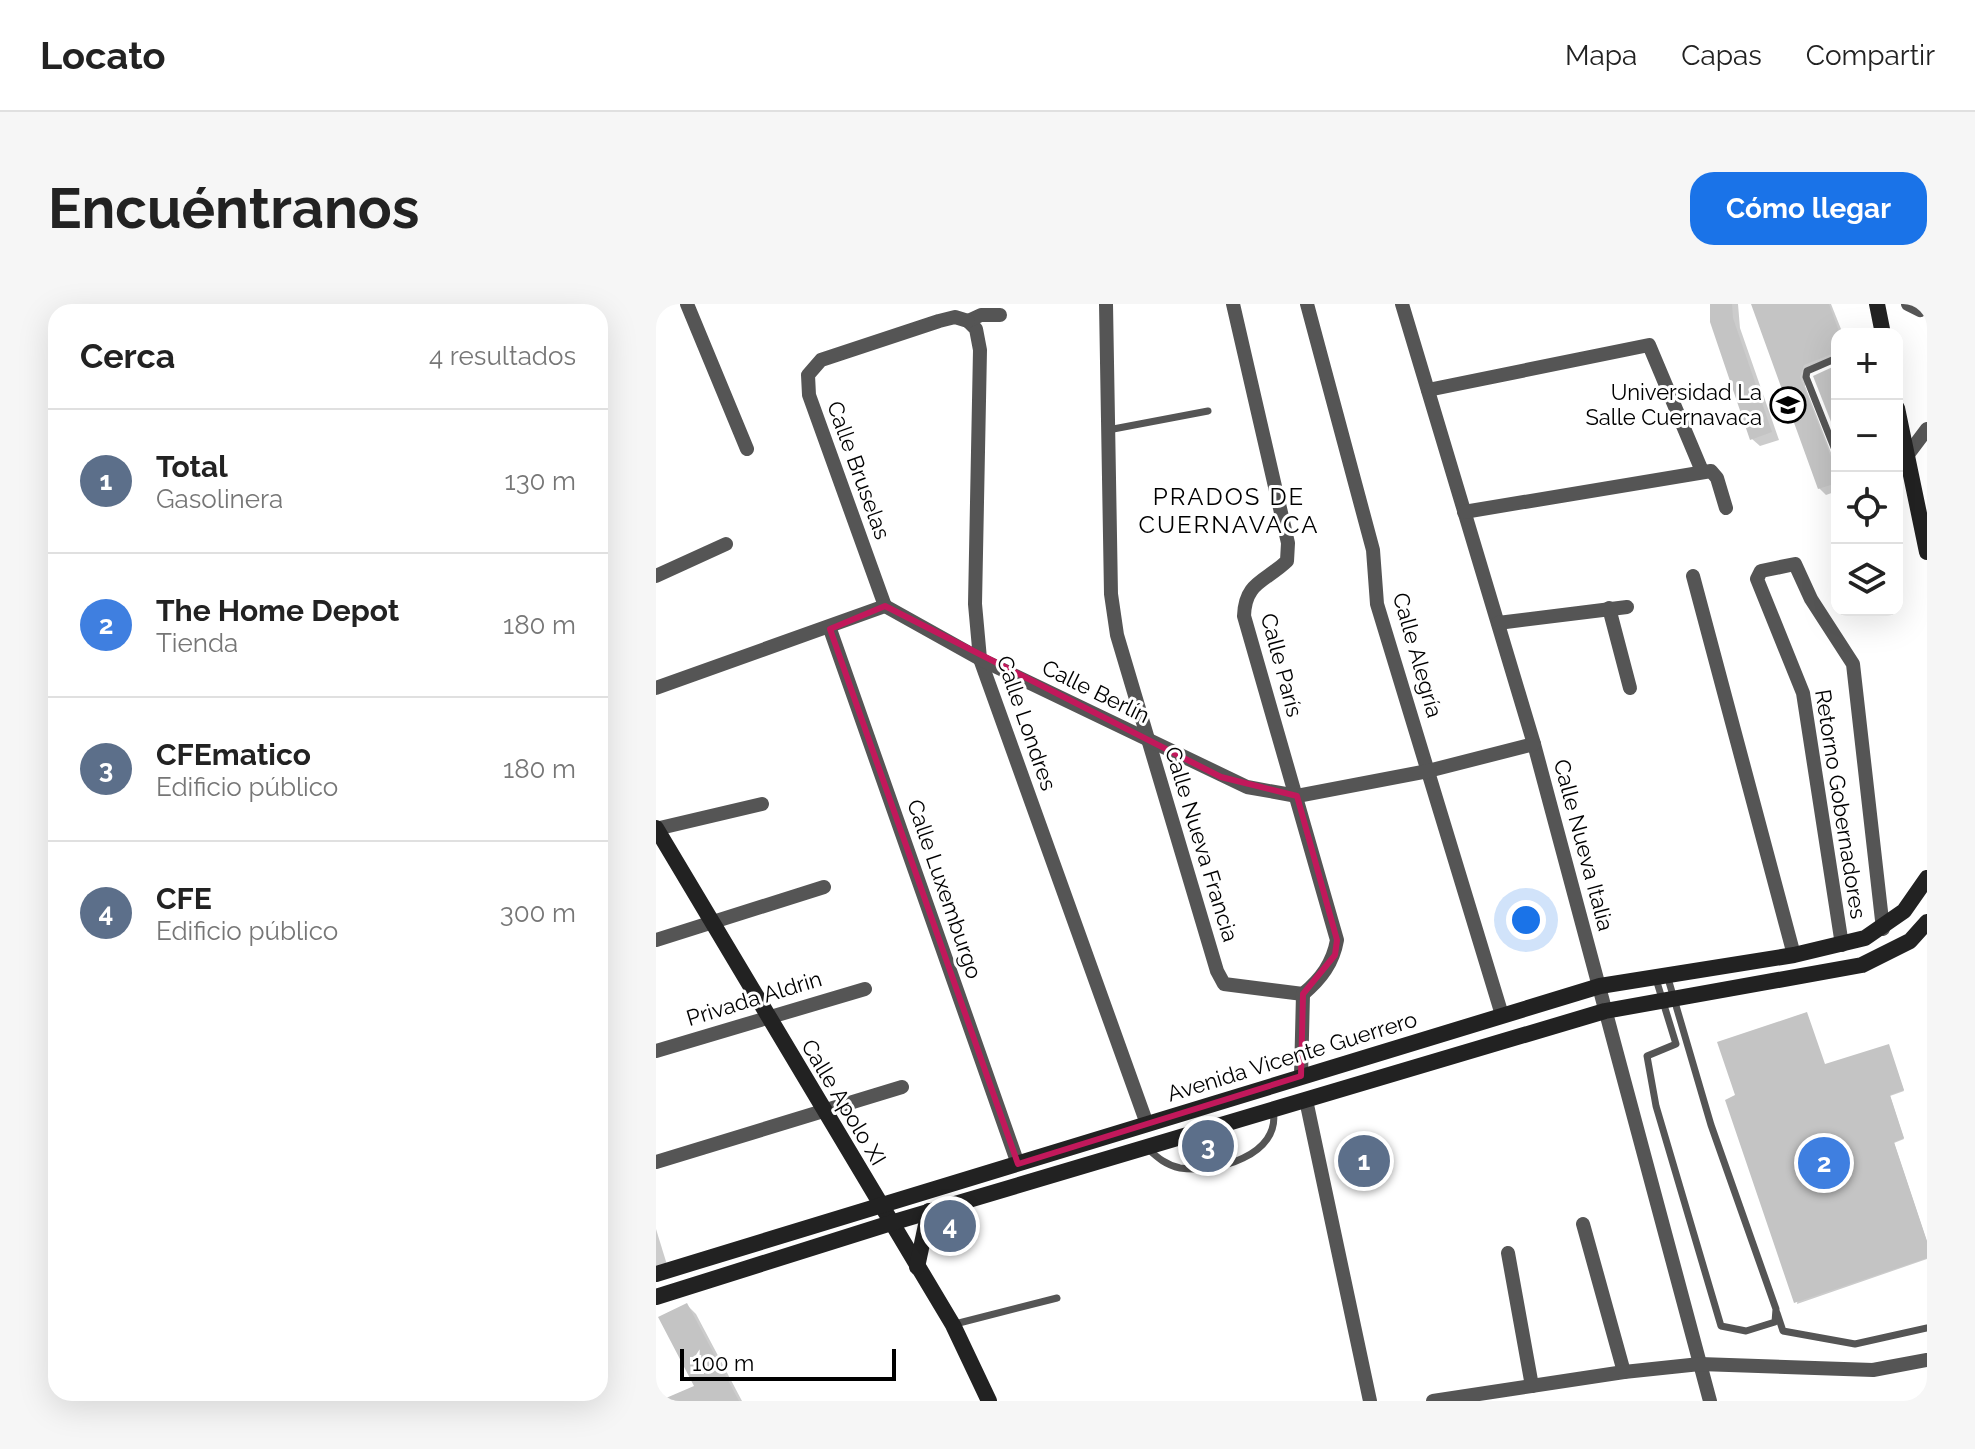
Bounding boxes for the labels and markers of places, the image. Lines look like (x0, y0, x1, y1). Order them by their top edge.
place label: Universidad La Salle Cuernavaca (1585, 379, 1762, 430)
school or university icon: Universidad La Salle Cuernavaca (1769, 386, 1807, 424)
pin: 3 (1182, 1116, 1234, 1176)
pin: 1 (1338, 1131, 1390, 1191)
pin: 2 (1798, 1133, 1850, 1193)
pin: 4 (924, 1196, 976, 1256)

